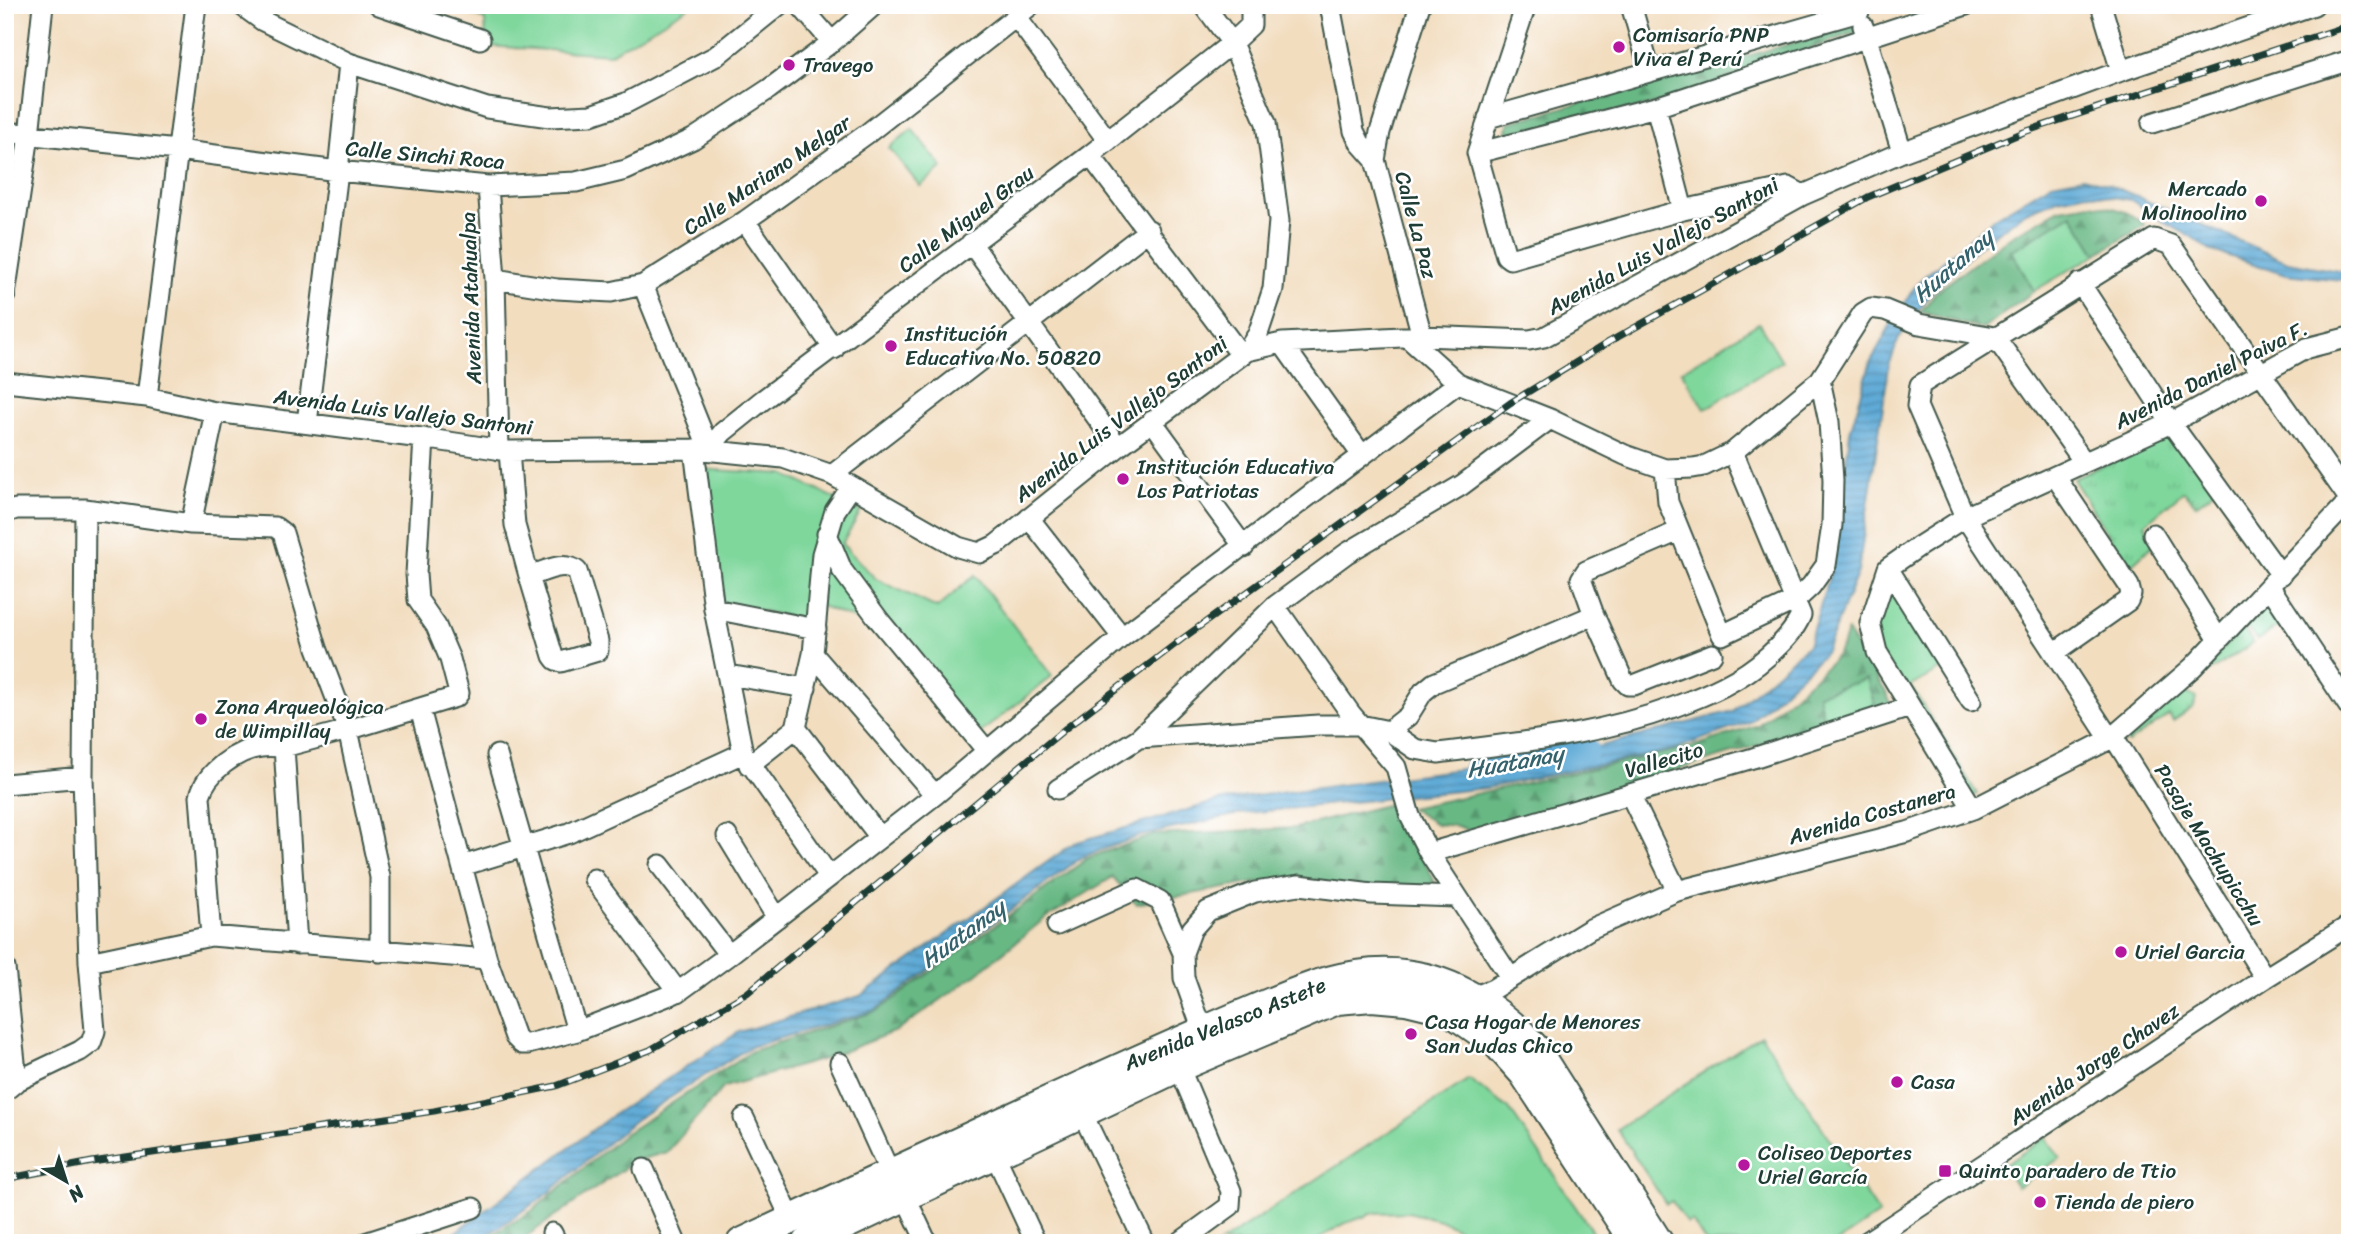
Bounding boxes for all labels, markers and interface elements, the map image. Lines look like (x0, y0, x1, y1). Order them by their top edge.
place label: Comisaría PNP Viva el Perú (1633, 16, 1769, 78)
marker: Comisaría PNP Viva el Perú (1611, 39, 1627, 55)
place label: Travego (803, 46, 874, 84)
marker: Travego (781, 57, 797, 73)
street label: Calle Mariano Melgar (675, 104, 860, 246)
street label: Calle Sinchi Roca (344, 129, 507, 181)
street label: Calle Miguel Grau (889, 154, 1043, 283)
street label: Avenida Luis Vallejo Santoni (1539, 166, 1787, 326)
street label: Calle La Paz (1383, 167, 1449, 284)
place label: Mercado Molinoolino (2142, 170, 2247, 232)
marker: Mercado Molinoolino (2253, 193, 2269, 209)
street label: Avenida Atahualpa (449, 211, 493, 386)
water label: Huatanay (1903, 216, 2006, 313)
street label: Avenida Daniel Paiva F. (2107, 310, 2314, 441)
place label: Institución Educativa No. 50820 (904, 315, 1101, 377)
street label: Avenida Luis Vallejo Santoni (1005, 325, 1237, 513)
marker: Institución Educativa No. 50820 (883, 338, 899, 354)
street label: Avenida Luis Vallejo Santoni (270, 377, 536, 447)
place label: Institución Educativa Los Patriotas (1136, 448, 1335, 510)
marker: Institución Educativa Los Patriotas (1115, 471, 1131, 487)
place label: Zona Arqueológica de Wimpillay (215, 688, 384, 750)
marker: Zona Arqueológica de Wimpillay (193, 711, 209, 727)
street label: Vallecito (1620, 731, 1708, 789)
water label: Huatanay (1463, 733, 1570, 791)
street label: Pasaje Machupicchu (2143, 756, 2275, 935)
street label: Avenida Costanera (1783, 772, 1961, 856)
water label: Huatanay (912, 887, 1017, 979)
place label: Uriel Garcia (2135, 933, 2245, 971)
marker: Uriel Garcia (2113, 944, 2129, 960)
street label: Avenida Velasco Astete (1117, 966, 1332, 1082)
street label: Avenida Jorge Chavez (2000, 992, 2188, 1136)
place label: Casa Hogar de Menores San Judas Chico (1425, 1003, 1641, 1065)
marker: Casa Hogar de Menores San Judas Chico (1403, 1026, 1419, 1042)
place label: Casa (1911, 1063, 1955, 1101)
marker: Casa (1889, 1074, 1905, 1090)
place label: Coliseo Deportes Uriel García (1758, 1134, 1912, 1196)
north arrow (32, 1146, 102, 1216)
place label: Quinto paradero de Ttio (1959, 1152, 2176, 1190)
marker: Coliseo Deportes Uriel García (1736, 1157, 1752, 1173)
marker: Quinto paradero de Ttio (1937, 1163, 1953, 1179)
text: N (60, 1176, 93, 1211)
place label: Tienda de piero (2054, 1183, 2195, 1221)
marker: Tienda de piero (2032, 1194, 2048, 1210)

